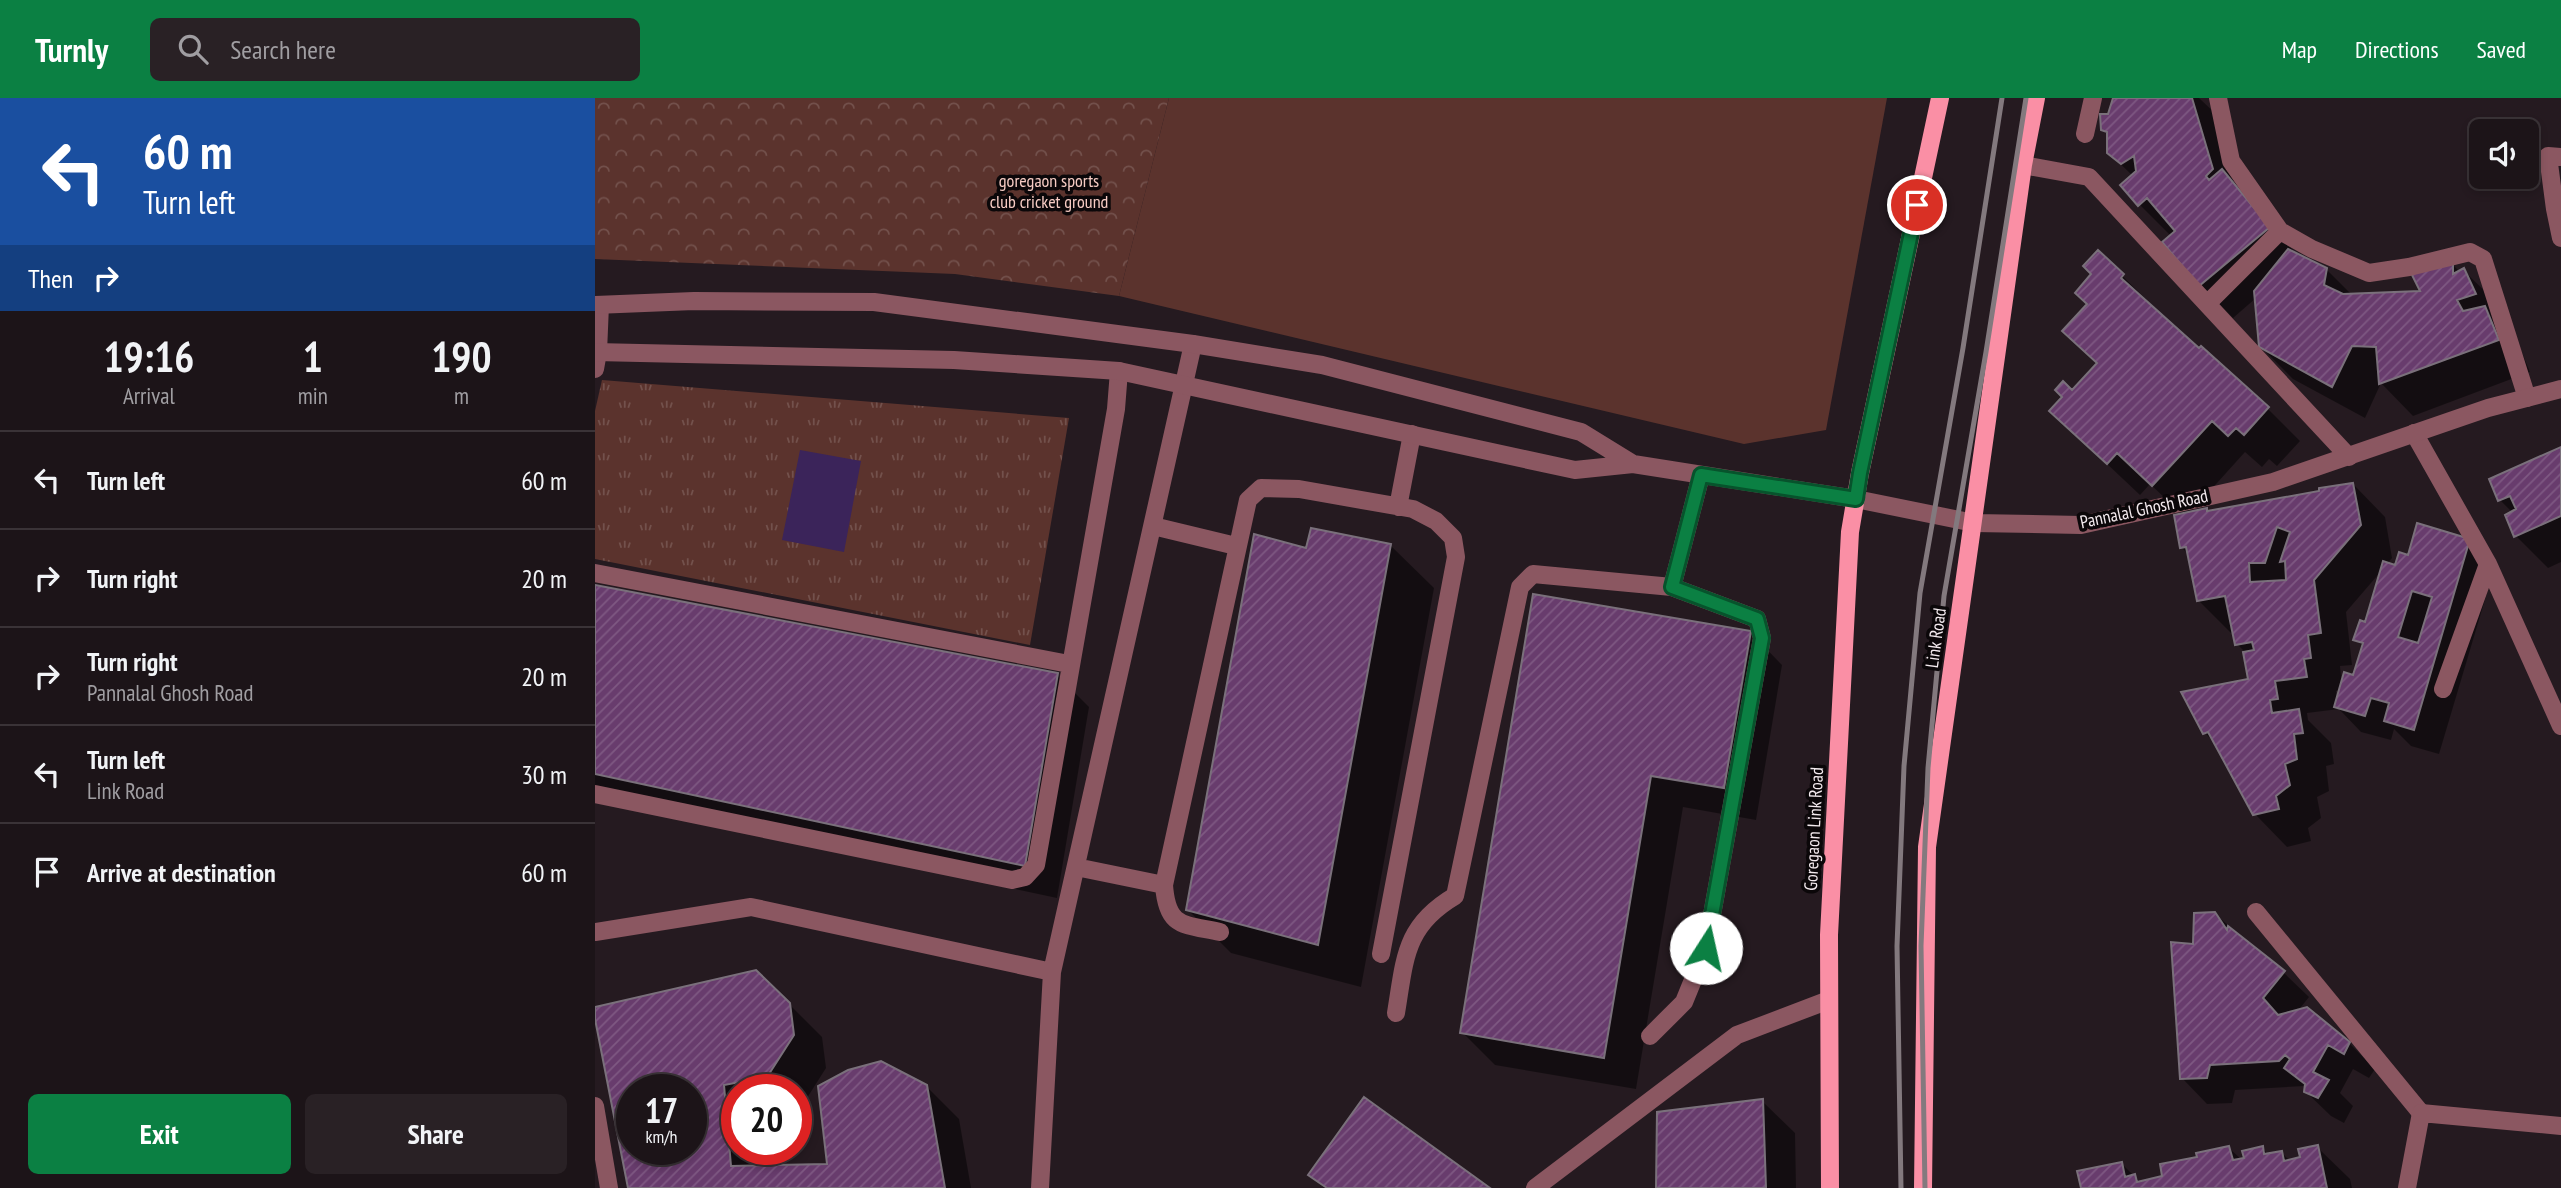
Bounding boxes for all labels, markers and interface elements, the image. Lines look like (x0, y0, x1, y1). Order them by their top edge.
search box (150, 18, 640, 81)
text: Turnly (35, 28, 108, 71)
icon: search (174, 30, 212, 68)
text: Search here (230, 33, 336, 66)
text: Map (2282, 34, 2317, 65)
text: Directions (2355, 34, 2439, 65)
text: Saved (2477, 34, 2526, 65)
text: 60 m (143, 119, 232, 183)
map controls (2469, 119, 2539, 189)
button: sound (2469, 119, 2539, 189)
icon: left (28, 126, 119, 217)
park label: goregaon sports club cricket ground (990, 169, 1108, 213)
pin (1887, 175, 1947, 235)
text: Turn left (143, 181, 235, 223)
icon: arrive (1898, 186, 1936, 224)
icon: right (87, 259, 125, 297)
text: Then (28, 262, 73, 295)
text: 19:16 (103, 329, 194, 384)
text: 1 (303, 329, 323, 384)
text: 190 (431, 329, 492, 384)
text: Arrival (123, 381, 175, 410)
text: min (298, 381, 328, 410)
text: m (454, 381, 469, 410)
icon: left (28, 461, 66, 499)
text: Turn left (87, 464, 165, 497)
text: 60 m (521, 464, 567, 497)
street label: Pannalal Ghosh Road (2078, 484, 2210, 533)
icon: right (28, 559, 66, 597)
text: Turn right (87, 562, 178, 595)
text: 20 m (521, 562, 567, 595)
street label: Link Road (1920, 606, 1951, 669)
text: Turn right (87, 645, 178, 678)
icon: right (28, 657, 66, 695)
text: 20 m (521, 660, 567, 693)
text: Pannalal Ghosh Road (87, 678, 254, 707)
text: Turn left (87, 743, 165, 776)
icon: left (28, 755, 66, 793)
text: 30 m (521, 758, 567, 791)
street label: Goregaon Link Road (1799, 767, 1828, 891)
text: Link Road (87, 776, 164, 805)
icon: arrive (28, 853, 66, 891)
text: Arrive at destination (87, 856, 276, 889)
text: 60 m (521, 856, 567, 889)
position arrow (1669, 911, 1743, 985)
speed limit sign: 20 (721, 1074, 812, 1165)
text: 17 (645, 1087, 678, 1133)
button: Exit (28, 1094, 291, 1174)
button: Share (305, 1094, 567, 1174)
text: km/h (646, 1125, 677, 1148)

